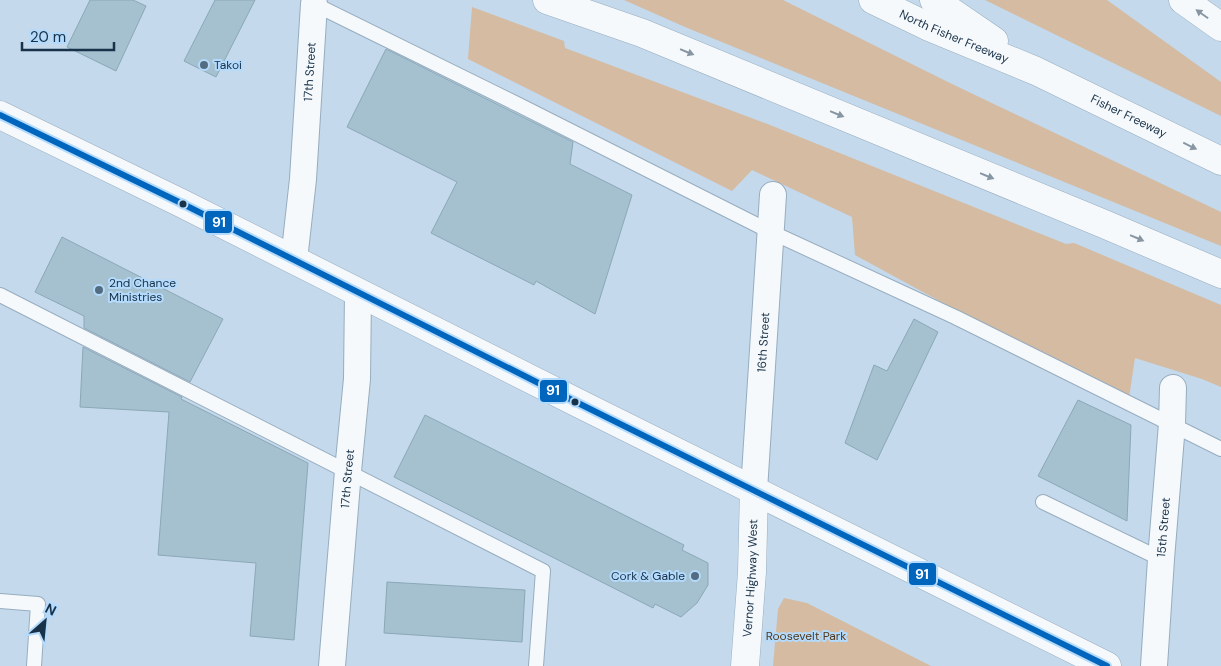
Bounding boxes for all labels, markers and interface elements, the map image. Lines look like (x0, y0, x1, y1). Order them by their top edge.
street label: North Fisher Freeway (897, 6, 1012, 67)
one-way arrow (1195, 9, 1209, 19)
scale bar (22, 20, 115, 52)
text: 20 m (30, 27, 66, 47)
street label: 17th Street (300, 41, 320, 102)
one-way arrow (680, 48, 695, 56)
place label: Takoi (214, 57, 242, 73)
marker: Takoi (198, 59, 210, 71)
street label: Fisher Freeway (1088, 91, 1170, 142)
one-way arrow (830, 110, 845, 118)
one-way arrow (1182, 142, 1197, 150)
one-way arrow (980, 172, 995, 180)
unlabelled marker (178, 199, 188, 209)
line badge: 91 (204, 210, 233, 234)
text: 91 (212, 213, 226, 231)
one-way arrow (1130, 235, 1144, 243)
place label: 2nd Chance Ministries (109, 275, 176, 305)
marker: 2nd Chance Ministries (93, 284, 105, 296)
street label: 16th Street (754, 311, 773, 373)
line badge: 91 (539, 379, 568, 403)
text: 91 (546, 381, 560, 399)
unlabelled marker (570, 397, 580, 407)
street label: 17th Street (337, 448, 358, 509)
street label: 15th Street (1153, 497, 1174, 558)
street label: Vernor Highway West (739, 519, 761, 638)
line badge: 91 (908, 562, 937, 586)
text: 91 (915, 565, 929, 583)
place label: Cork & Gable (611, 568, 685, 584)
marker: Cork & Gable (689, 570, 701, 582)
north arrow (20, 596, 70, 646)
text: N (42, 599, 60, 620)
park label: Roosevelt Park (766, 628, 846, 644)

